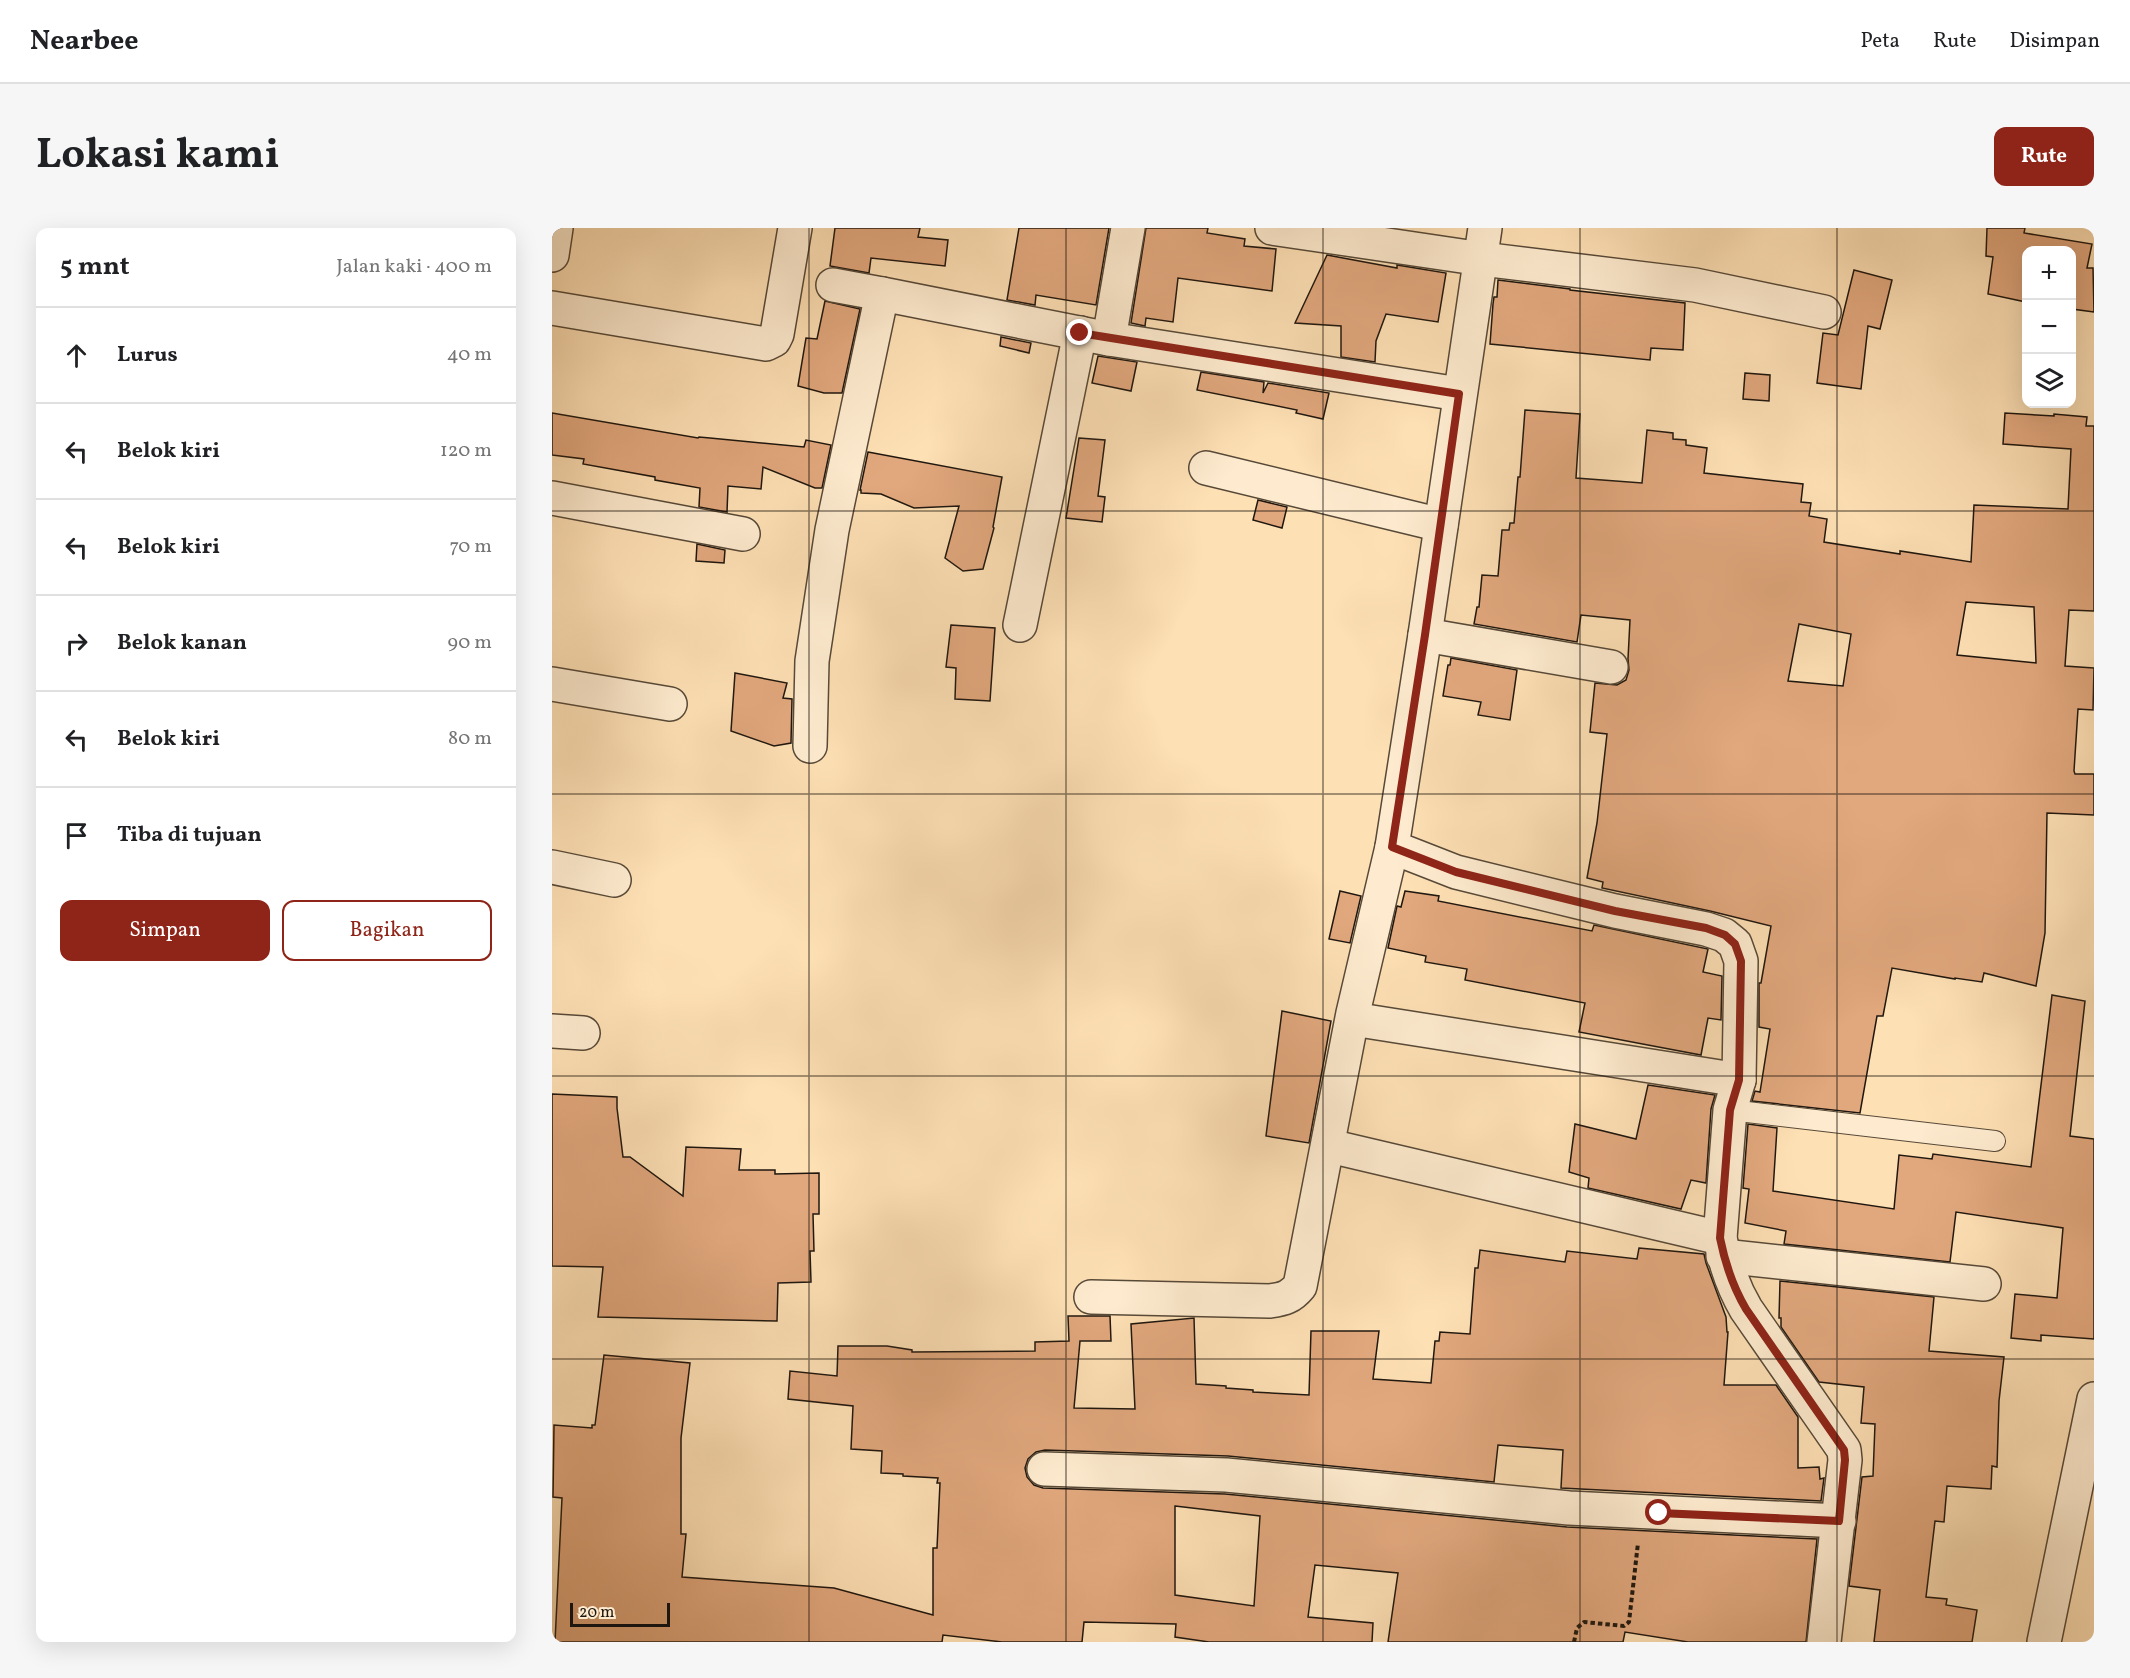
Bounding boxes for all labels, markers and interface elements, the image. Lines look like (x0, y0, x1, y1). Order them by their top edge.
text: Nearbee (30, 22, 139, 61)
text: Peta (1861, 27, 1900, 56)
text: Rute (1933, 27, 1976, 56)
text: Disimpan (2009, 27, 2100, 56)
text: Lokasi kami (36, 127, 280, 186)
button: Rute (1994, 127, 2094, 186)
map controls (2022, 246, 2076, 408)
button: + (2022, 246, 2076, 300)
text: 5 mnt (60, 249, 130, 285)
text: Jalan kaki · 400 m (336, 253, 492, 281)
button: − (2022, 300, 2076, 354)
route end (1066, 319, 1092, 345)
icon: ahead (60, 339, 93, 372)
text: Lurus (117, 340, 178, 371)
text: 40 m (447, 341, 492, 369)
button: layers (2022, 354, 2076, 408)
icon: left (60, 435, 93, 468)
text: Belok kiri (117, 436, 220, 467)
text: 120 m (440, 437, 492, 465)
icon: left (60, 531, 93, 564)
text: Belok kiri (117, 532, 220, 563)
text: 70 m (449, 533, 492, 561)
icon: right (60, 627, 93, 660)
text: Belok kanan (117, 628, 247, 659)
text: 90 m (448, 629, 492, 657)
icon: left (60, 723, 93, 756)
text: Belok kiri (117, 724, 220, 755)
text: 80 m (448, 725, 492, 753)
icon: arrive (60, 819, 93, 852)
text: Tiba di tujuan (117, 820, 262, 851)
button: Simpan (60, 900, 270, 961)
button: Bagikan (282, 900, 492, 961)
route start (1645, 1499, 1671, 1525)
scale bar (570, 1600, 670, 1628)
text: 20 m (579, 1602, 614, 1624)

